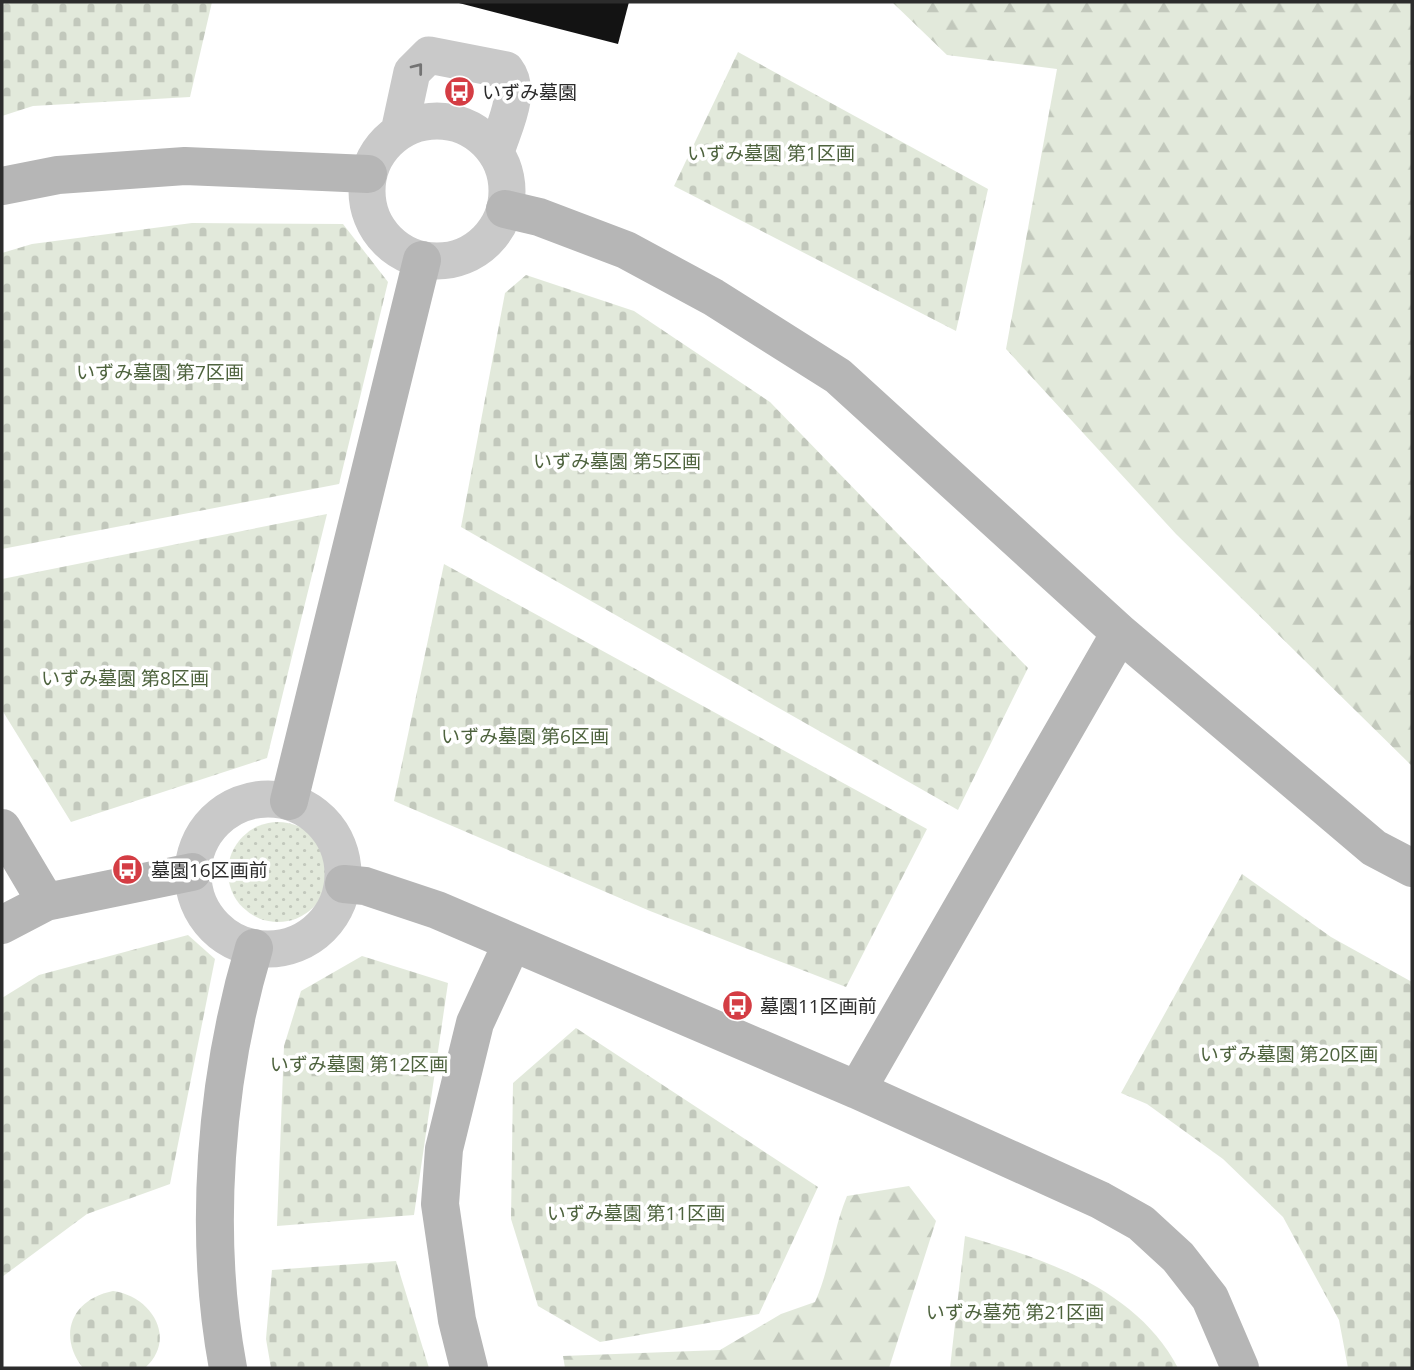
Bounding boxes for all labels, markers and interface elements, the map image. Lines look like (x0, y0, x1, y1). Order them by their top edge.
one-way arrow (409, 63, 422, 75)
bus stop icon: いずみ墓園 (442, 75, 476, 109)
place label: いずみ墓園 (482, 79, 577, 105)
park label: いずみ墓園 第1区画 (687, 140, 855, 166)
park label: いずみ墓園 第7区画 (76, 359, 244, 385)
park label: いずみ墓園 第5区画 (533, 448, 701, 474)
park label: いずみ墓園 第8区画 (41, 665, 209, 691)
park label: いずみ墓園 第6区画 (441, 723, 609, 749)
bus stop icon: 墓園16区画前 (111, 853, 145, 887)
place label: 墓園16区画前 (151, 857, 268, 883)
bus stop icon: 墓園11区画前 (720, 989, 754, 1023)
place label: 墓園11区画前 (760, 993, 877, 1019)
park label: いずみ墓園 第20区画 (1200, 1041, 1378, 1067)
park label: いずみ墓園 第12区画 (270, 1051, 448, 1077)
park label: いずみ墓園 第11区画 (547, 1200, 725, 1226)
park label: いずみ墓苑 第21区画 (926, 1299, 1104, 1325)

